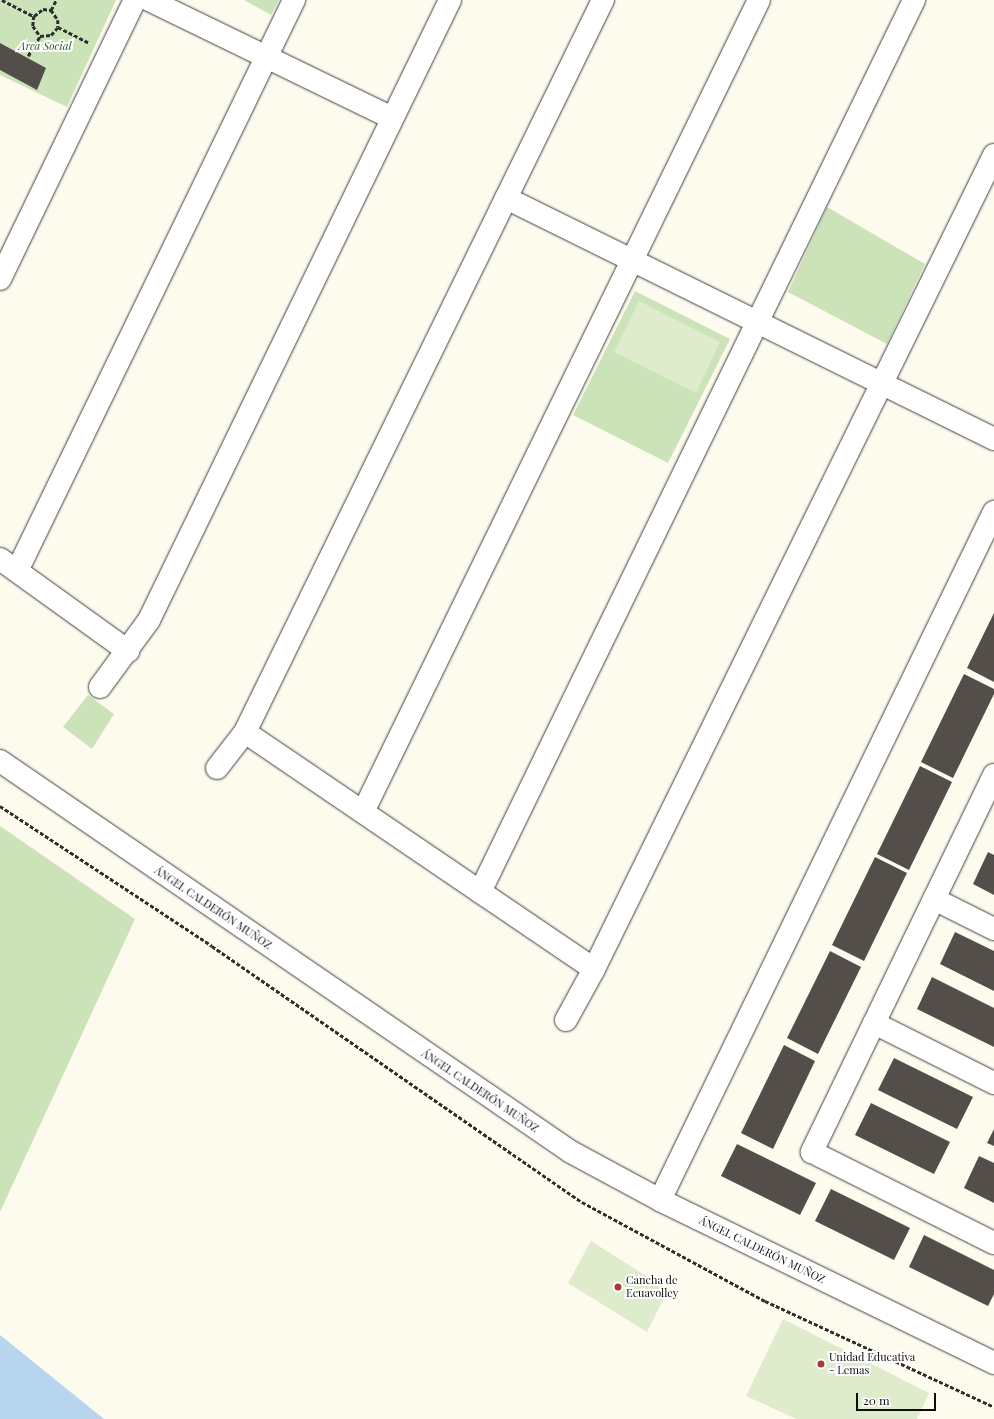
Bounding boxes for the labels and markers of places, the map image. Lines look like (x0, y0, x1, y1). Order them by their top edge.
place label: Cancha de Ecuavolley (626, 1274, 678, 1300)
marker: Cancha de Ecuavolley (613, 1282, 623, 1292)
place label: Unidad Educativa - Lemas (829, 1351, 915, 1377)
marker: Unidad Educativa - Lemas (816, 1359, 826, 1369)

